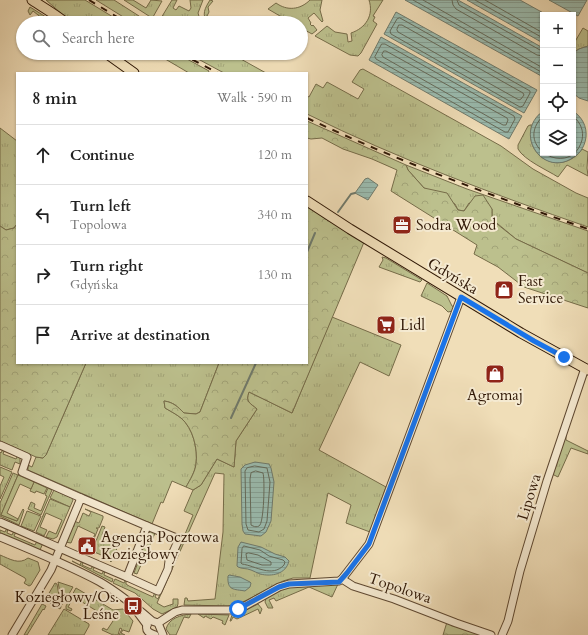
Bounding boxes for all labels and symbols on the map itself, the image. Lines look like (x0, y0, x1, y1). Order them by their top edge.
office icon: Sodra Wood (391, 214, 413, 236)
place label: Sodra Wood (416, 215, 496, 235)
street label: Gdyńska (424, 253, 483, 299)
place label: Fast Service (518, 271, 563, 308)
shop icon: Fast Service (493, 279, 515, 301)
supermarket icon: Lidl (375, 314, 397, 336)
place label: Lidl (400, 315, 425, 335)
route end (555, 348, 573, 366)
shop icon: Agromaj (484, 363, 506, 385)
place label: Agromaj (467, 385, 523, 405)
street label: Lipowa (512, 471, 546, 523)
place label: Agencja Pocztowa Koziegłowy (101, 527, 219, 564)
public building icon: Agencja Pocztowa Koziegłowy (76, 535, 98, 557)
street label: Topolowa (366, 568, 435, 608)
place label: Koziegłowy/Os. Leśne (15, 587, 119, 624)
bus stop icon: Koziegłowy/Os. Leśne (122, 595, 144, 617)
route start (229, 600, 247, 618)

